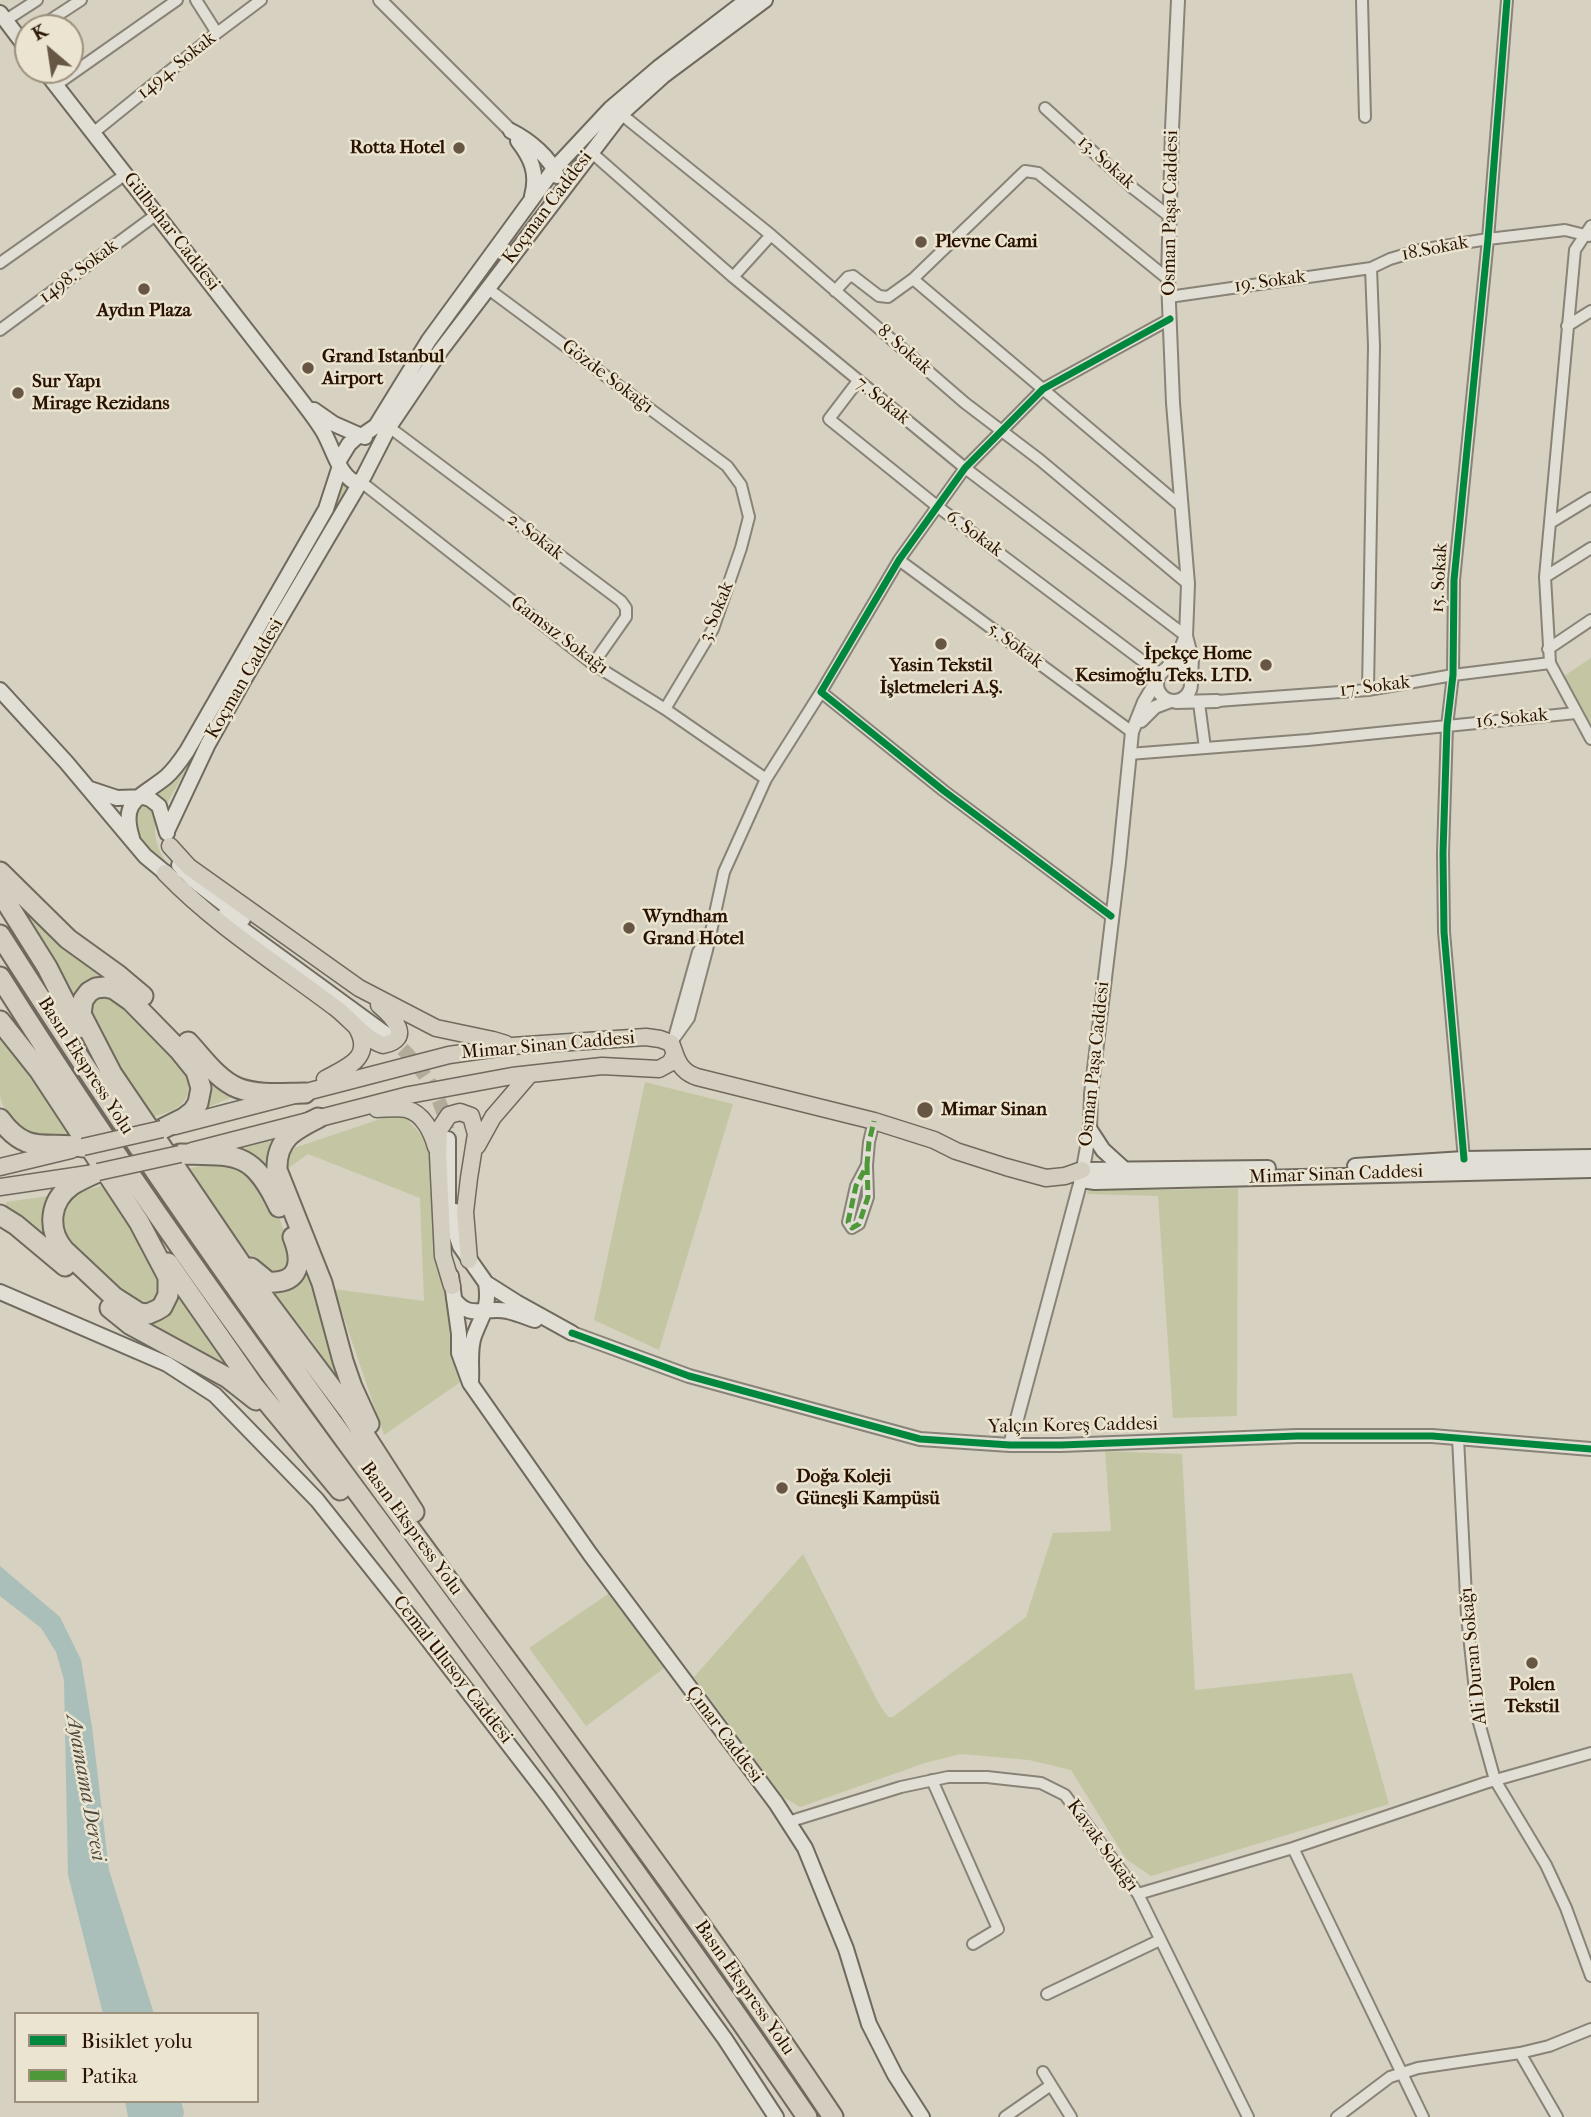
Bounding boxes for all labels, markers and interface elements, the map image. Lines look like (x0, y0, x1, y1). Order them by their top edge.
north arrow (14, 14, 84, 84)
text: K (28, 19, 51, 45)
street label: 1494. Sokak (133, 27, 221, 105)
street label: Osman Paşa Caddesi (1158, 130, 1184, 296)
street label: 13. Sokak (1072, 131, 1140, 195)
place label: Rotta Hotel (350, 137, 445, 159)
marker: Rotta Hotel (451, 140, 467, 156)
street label: Koçman Caddesi (498, 147, 598, 269)
street label: Gülbahar Caddesi (118, 168, 224, 296)
place label: Plevne Cami (935, 231, 1038, 253)
street label: 18.Sokak (1400, 231, 1470, 267)
marker: Plevne Cami (913, 234, 929, 250)
street label: 1498. Sokak (35, 235, 123, 309)
street label: 19. Sokak (1233, 266, 1307, 298)
marker: Aydın Plaza (136, 281, 152, 297)
place label: Aydın Plaza (97, 300, 191, 322)
street label: 8. Sokak (872, 320, 936, 380)
street label: Gözde Sokağı (557, 335, 657, 419)
place label: Grand Istanbul Airport (322, 346, 444, 390)
marker: Grand Istanbul Airport (300, 360, 316, 376)
place label: Sur Yapı Mirage Rezidans (32, 371, 169, 415)
street label: 7. Sokak (850, 372, 914, 430)
marker: Sur Yapı Mirage Rezidans (10, 385, 26, 401)
street label: 6. Sokak (941, 505, 1007, 563)
street label: 2. Sokak (502, 508, 568, 566)
street label: 15. Sokak (1427, 542, 1453, 614)
street label: 3. Sokak (695, 578, 739, 646)
street label: Gamsız Sokağı (506, 592, 612, 680)
street label: Koçman Caddesi (201, 615, 289, 743)
street label: 5. Sokak (983, 618, 1047, 674)
marker: Yasin Tekstil İşletmeleri A.Ş. (933, 636, 949, 652)
place label: İpekçe Home Kesimoğlu Teks. LTD. (1075, 643, 1252, 687)
place label: Yasin Tekstil İşletmeleri A.Ş. (880, 655, 1002, 699)
marker: İpekçe Home Kesimoğlu Teks. LTD. (1258, 657, 1274, 673)
street label: 17. Sokak (1338, 671, 1412, 703)
street label: 16. Sokak (1475, 704, 1549, 734)
place label: Wyndham Grand Hotel (643, 906, 744, 950)
marker: Wyndham Grand Hotel (621, 920, 637, 936)
street label: Osman Paşa Caddesi (1075, 980, 1115, 1148)
street label: Basın Ekspress Yolu (32, 993, 138, 1139)
street label: Mimar Sinan Caddesi (460, 1027, 636, 1065)
place label: Mimar Sinan (941, 1099, 1047, 1121)
marker: Mimar Sinan (915, 1100, 935, 1120)
street label: Mimar Sinan Caddesi (1249, 1161, 1423, 1189)
street label: Yalçın Koreş Caddesi (988, 1413, 1158, 1439)
street label: Basın Ekspress Yolu (355, 1458, 467, 1600)
place label: Doğa Koleji Güneşli Kampüsü (796, 1466, 940, 1510)
marker: Doğa Koleji Güneşli Kampüsü (774, 1480, 790, 1496)
street label: Ali Duran Sokağı (1455, 1586, 1493, 1726)
street label: Cemal Ulusoy Caddesi (387, 1592, 517, 1748)
marker: Polen Tekstil (1524, 1655, 1540, 1671)
place label: Polen Tekstil (1505, 1674, 1559, 1718)
street label: Çınar Caddesi (680, 1682, 768, 1788)
water label: Ayamama Deresi (60, 1713, 110, 1863)
street label: Kavak Sokağı (1061, 1796, 1143, 1896)
street label: Basın Ekspress Yolu (689, 1916, 799, 2060)
legend (14, 2012, 259, 2103)
text: Bisiklet yolu (81, 2029, 192, 2053)
text: Patika (81, 2064, 137, 2088)

